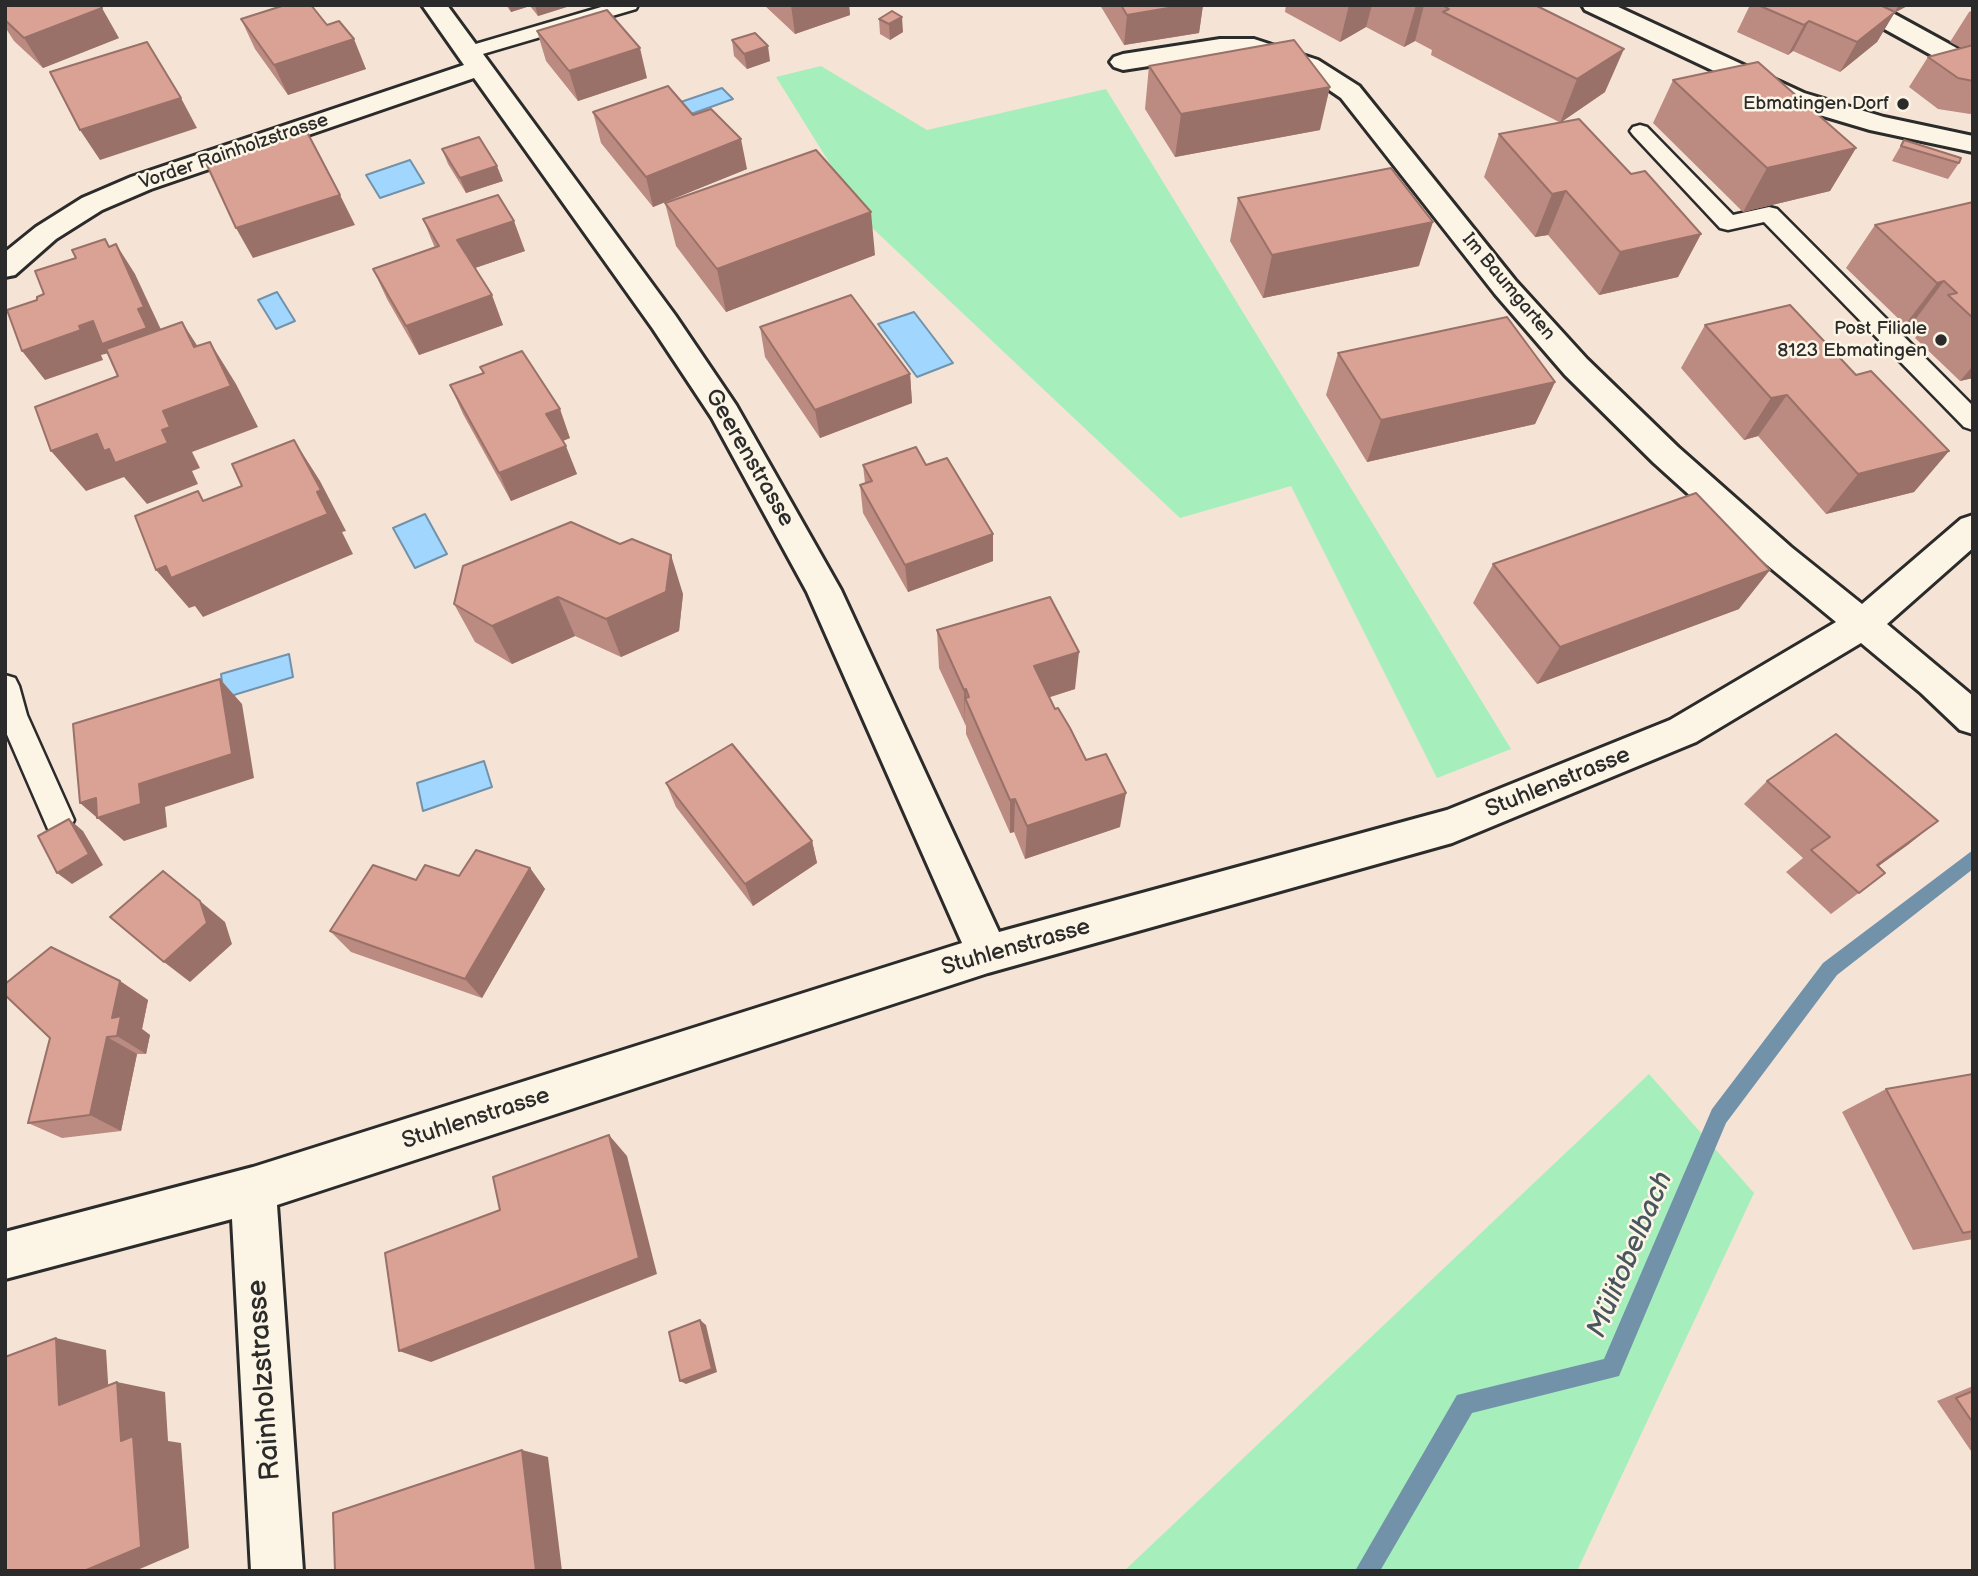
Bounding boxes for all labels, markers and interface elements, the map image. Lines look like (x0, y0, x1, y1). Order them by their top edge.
place label: Ebmatingen Dorf (1743, 93, 1889, 115)
marker: Ebmatingen Dorf (1895, 96, 1911, 112)
street label: Vorder Rainholzstrasse (137, 109, 331, 195)
street label: Im Baumgarten (1457, 229, 1559, 345)
place label: Post Filiale 8123 Ebmatingen (1777, 318, 1927, 362)
marker: Post Filiale 8123 Ebmatingen (1933, 332, 1949, 348)
street label: Geerenstrasse (698, 384, 800, 532)
street label: Stuhlenstrasse (1482, 741, 1634, 825)
street label: Stuhlenstrasse (938, 914, 1094, 982)
street label: Stuhlenstrasse (399, 1082, 553, 1156)
water label: Mülitobelbach (1581, 1167, 1681, 1343)
street label: Rainholzstrasse (241, 1278, 289, 1482)

